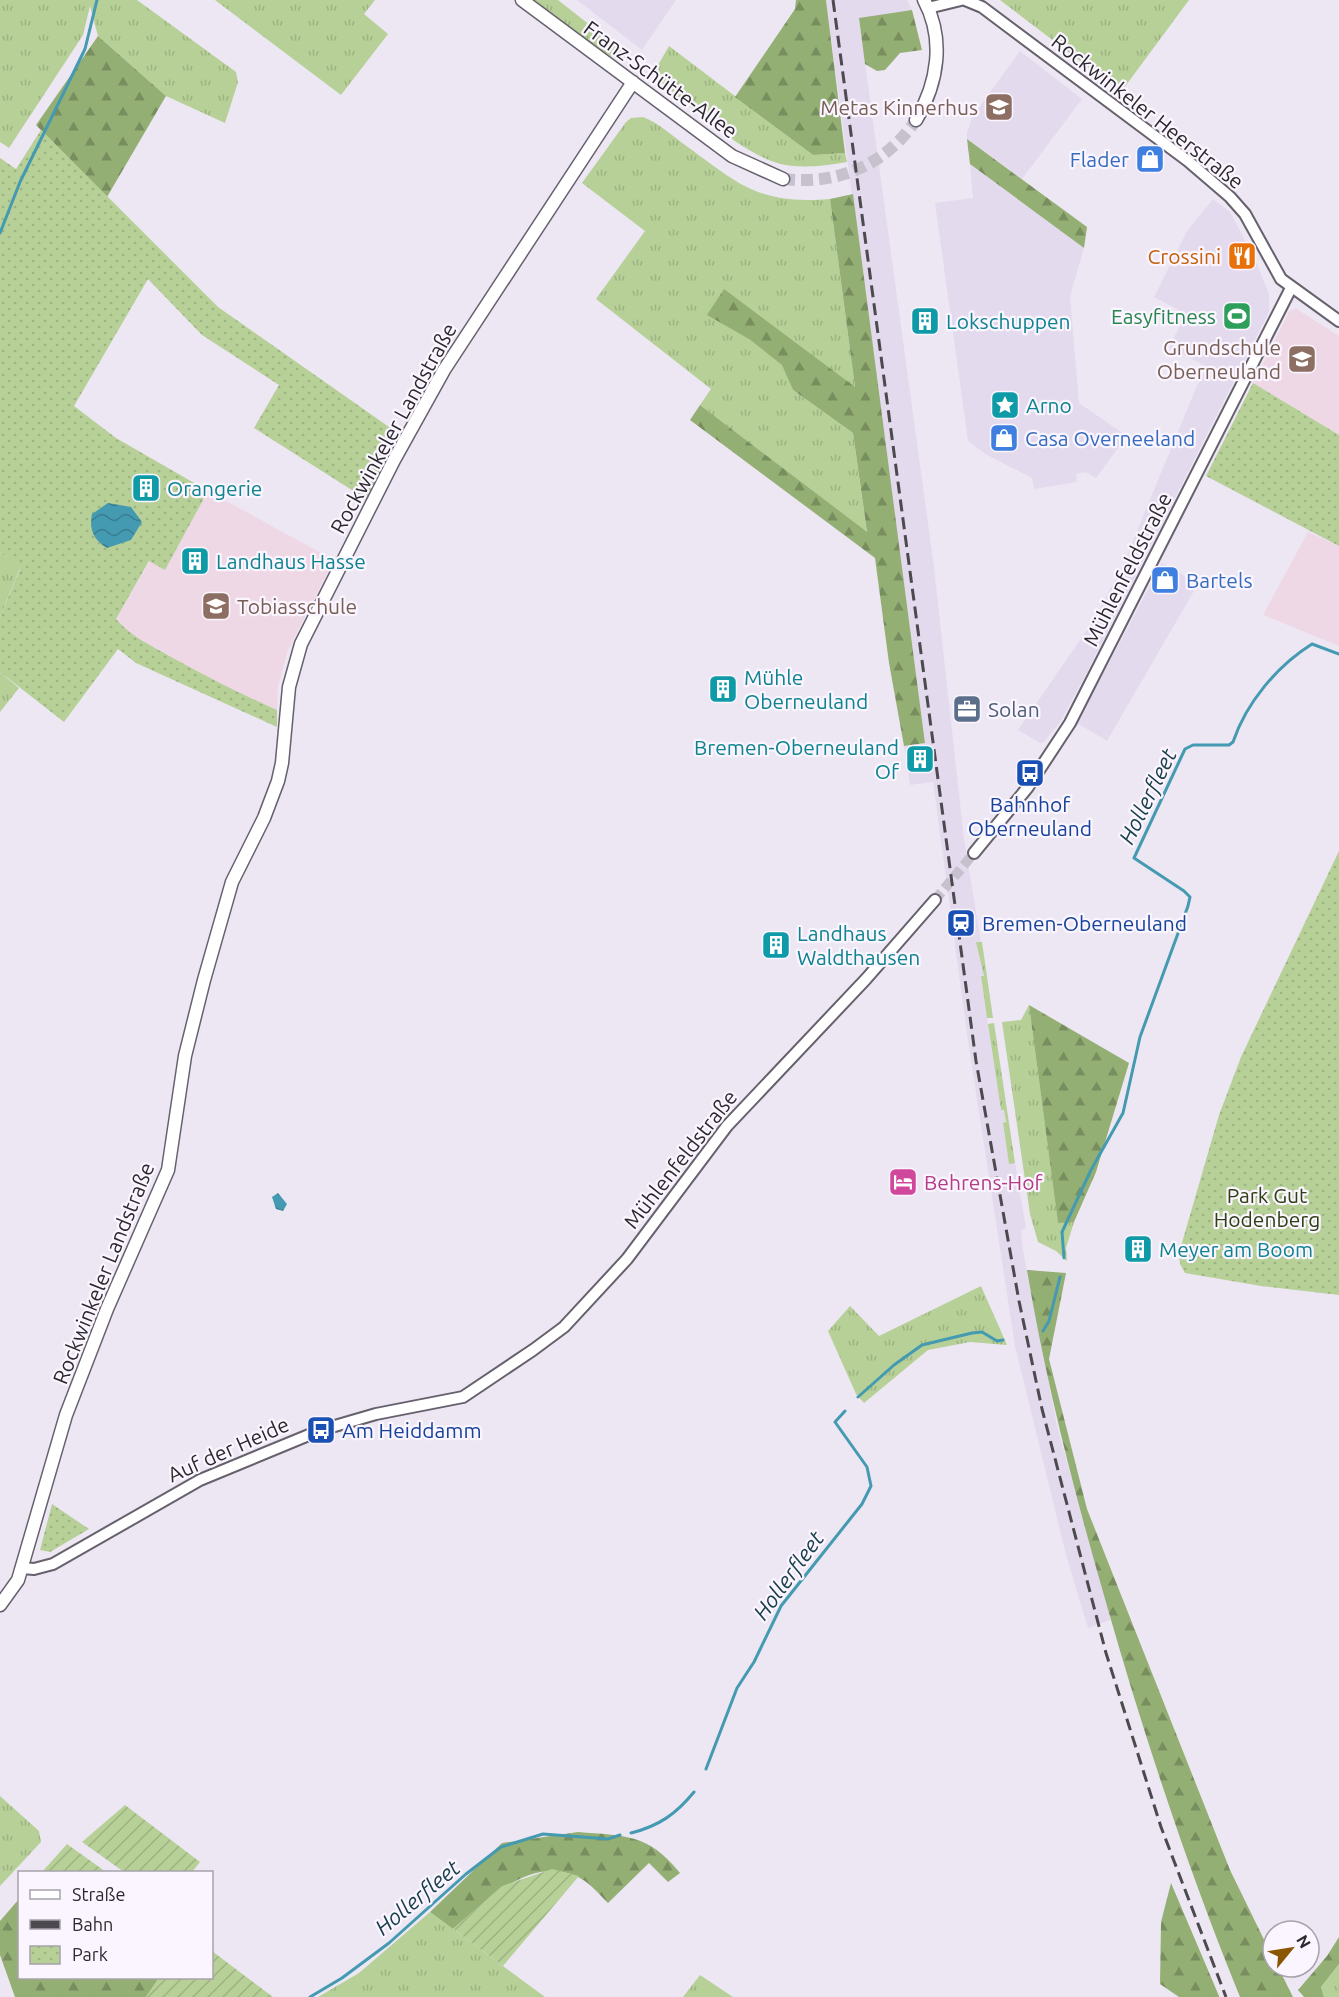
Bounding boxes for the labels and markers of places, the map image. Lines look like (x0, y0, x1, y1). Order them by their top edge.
school or university icon: Metas Kinnerhus (983, 91, 1015, 123)
place label: Metas Kinnerhus (820, 95, 978, 119)
shop icon: Flader (1134, 143, 1166, 175)
place label: Flader (1070, 147, 1129, 171)
restaurant icon: Crossini (1226, 240, 1258, 272)
place label: Crossini (1147, 244, 1221, 268)
sports icon: Easyfitness (1221, 300, 1253, 332)
place label: Easyfitness (1111, 304, 1216, 328)
building icon: Lokschuppen (909, 305, 941, 337)
place label: Lokschuppen (946, 309, 1071, 333)
place label: Grundschule Oberneuland (1157, 335, 1281, 383)
school or university icon: Grundschule Oberneuland (1286, 343, 1318, 375)
place icon: Arno (989, 389, 1021, 421)
place label: Arno (1026, 393, 1072, 417)
shop icon: Casa Overneeland (988, 422, 1020, 454)
place label: Casa Overneeland (1025, 426, 1195, 450)
building icon: Orangerie (130, 472, 162, 504)
place label: Orangerie (167, 476, 262, 500)
building icon: Landhaus Hasse (179, 545, 211, 577)
place label: Landhaus Hasse (216, 549, 366, 573)
shop icon: Bartels (1149, 564, 1181, 596)
place label: Bartels (1186, 568, 1253, 592)
school or university icon: Tobiasschule (200, 590, 232, 622)
place label: Tobiasschule (237, 594, 357, 618)
place label: Mühle Oberneuland (744, 665, 868, 713)
building icon: Mühle Oberneuland (707, 673, 739, 705)
office icon: Solan (951, 693, 983, 725)
place label: Solan (988, 697, 1040, 721)
place label: Bremen-Oberneuland Of (694, 735, 900, 783)
building icon: Bremen-Oberneuland Of (904, 743, 936, 775)
bus stop icon: Bahnhof Oberneuland (1014, 757, 1046, 789)
place label: Bahnhof Oberneuland (968, 792, 1092, 840)
station icon: Bremen-Oberneuland (945, 907, 977, 939)
place label: Bremen-Oberneuland (982, 911, 1187, 935)
place label: Landhaus Waldthausen (797, 921, 920, 969)
building icon: Landhaus Waldthausen (760, 929, 792, 961)
hotel icon: Behrens-Hof (887, 1166, 919, 1198)
place label: Behrens-Hof (924, 1170, 1044, 1194)
building icon: Meyer am Boom (1122, 1233, 1154, 1265)
place label: Meyer am Boom (1159, 1237, 1313, 1261)
bus stop icon: Am Heiddamm (305, 1414, 337, 1446)
place label: Am Heiddamm (342, 1418, 482, 1442)

